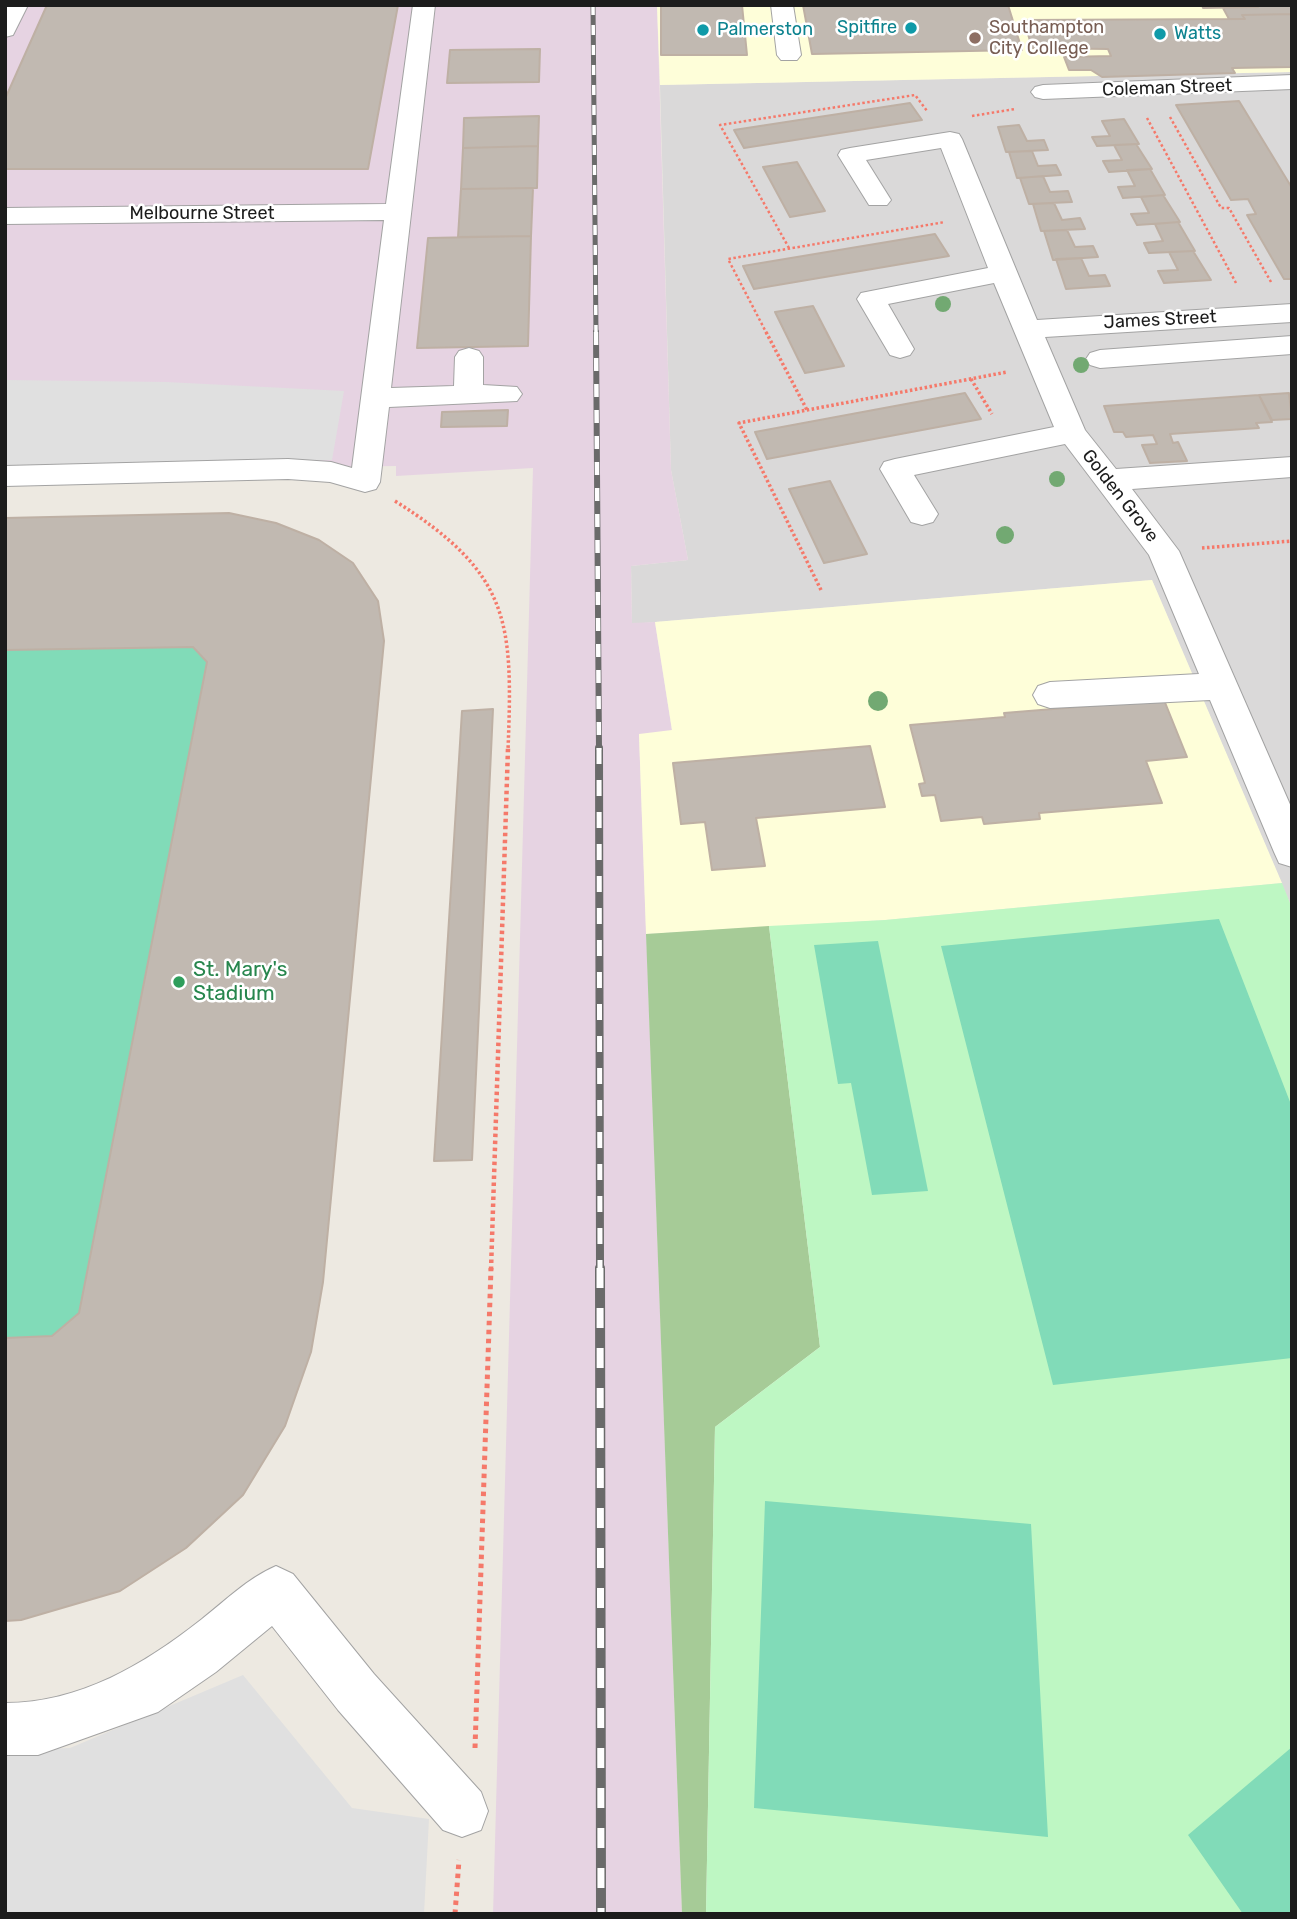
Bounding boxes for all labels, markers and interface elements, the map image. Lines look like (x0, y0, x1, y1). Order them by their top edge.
place label: Spitfire (837, 17, 897, 39)
place label: Southampton City College (989, 17, 1104, 60)
place label: Palmerston (717, 19, 813, 41)
marker: Spitfire (903, 20, 919, 36)
marker: Palmerston (695, 22, 711, 38)
place label: Watts (1174, 23, 1221, 45)
marker: Watts (1152, 26, 1168, 42)
marker: Southampton City College (967, 30, 983, 46)
street label: Coleman Street (1102, 75, 1232, 101)
street label: Melbourne Street (130, 203, 274, 225)
street label: James Street (1103, 306, 1217, 334)
street label: Golden Grove (1077, 445, 1163, 547)
place label: St. Mary's Stadium (193, 957, 287, 1007)
marker: St. Mary's Stadium (171, 974, 187, 990)

